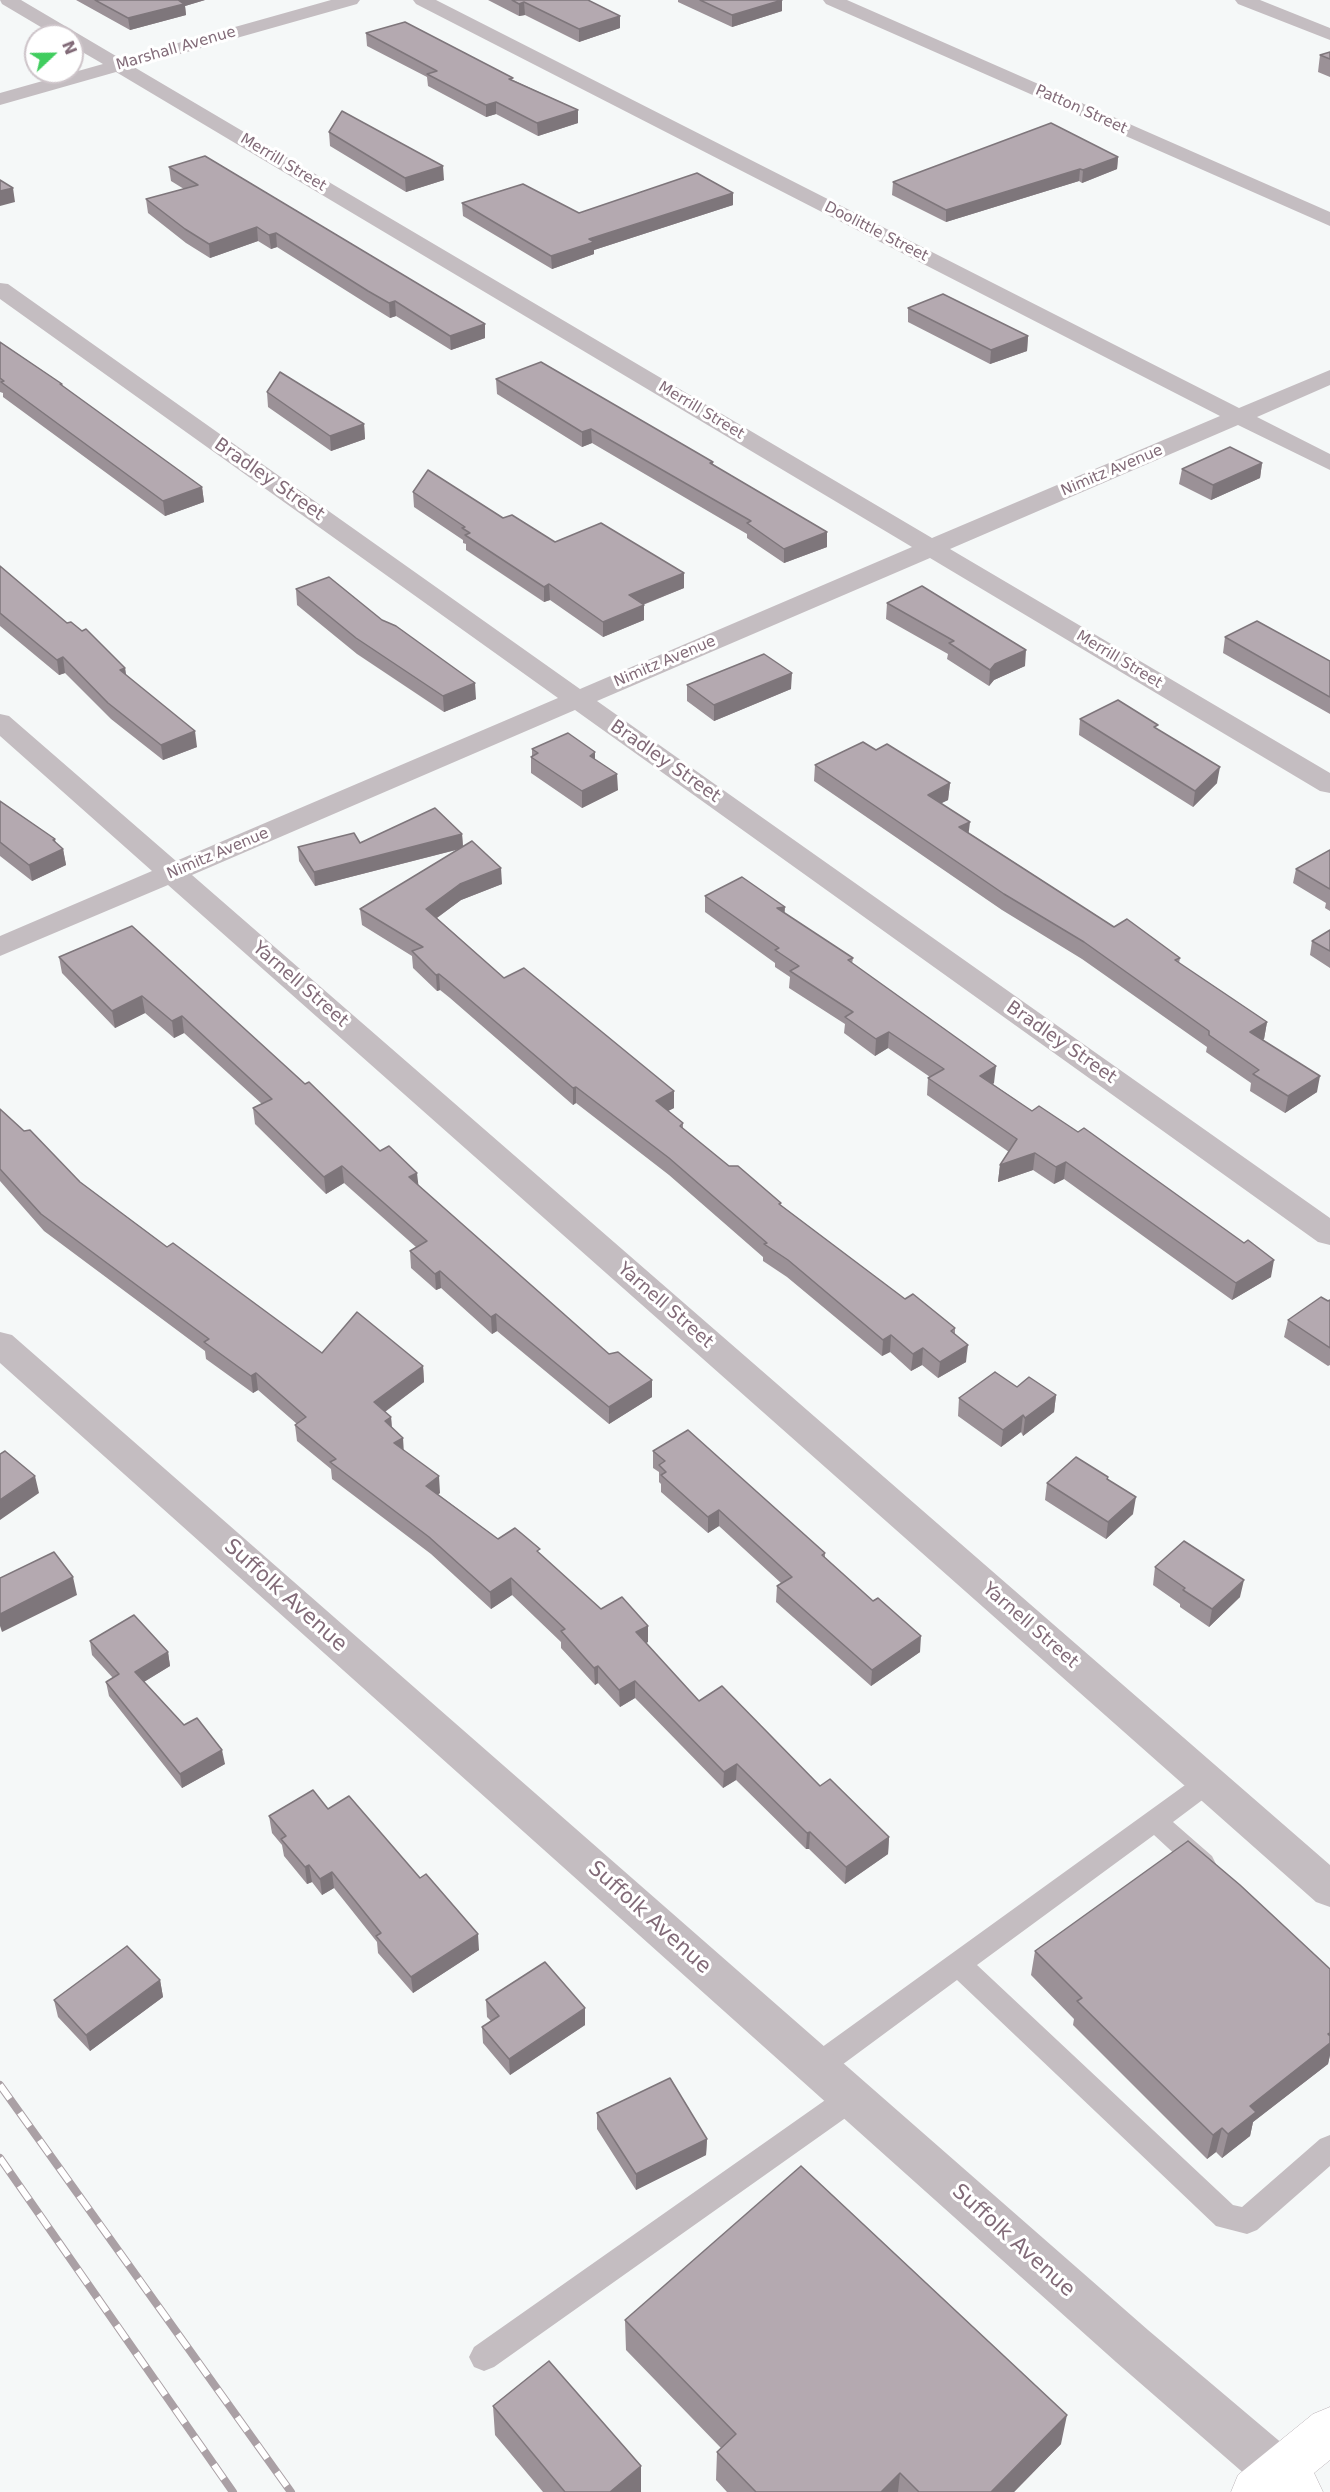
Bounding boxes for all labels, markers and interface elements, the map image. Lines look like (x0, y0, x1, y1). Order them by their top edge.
street label: Marshall Avenue (114, 23, 238, 75)
north arrow (24, 24, 84, 84)
text: N (58, 38, 81, 58)
street label: Patton Street (1032, 82, 1130, 138)
street label: Merrill Street (237, 130, 329, 196)
street label: Doolittle Street (821, 198, 931, 266)
street label: Merrill Street (655, 378, 747, 444)
street label: Bradley Street (210, 434, 328, 526)
street label: Nimitz Avenue (1059, 442, 1165, 500)
street label: Merrill Street (1073, 627, 1165, 693)
street label: Nimitz Avenue (612, 633, 718, 691)
street label: Bradley Street (606, 716, 724, 808)
street label: Nimitz Avenue (165, 825, 271, 883)
street label: Yarnell Street (248, 938, 352, 1032)
street label: Bradley Street (1002, 997, 1120, 1089)
street label: Yarnell Street (613, 1259, 717, 1353)
street label: Suffolk Avenue (218, 1534, 352, 1658)
street label: Yarnell Street (978, 1579, 1082, 1673)
street label: Suffolk Avenue (582, 1856, 716, 1980)
street label: Suffolk Avenue (946, 2179, 1080, 2303)

